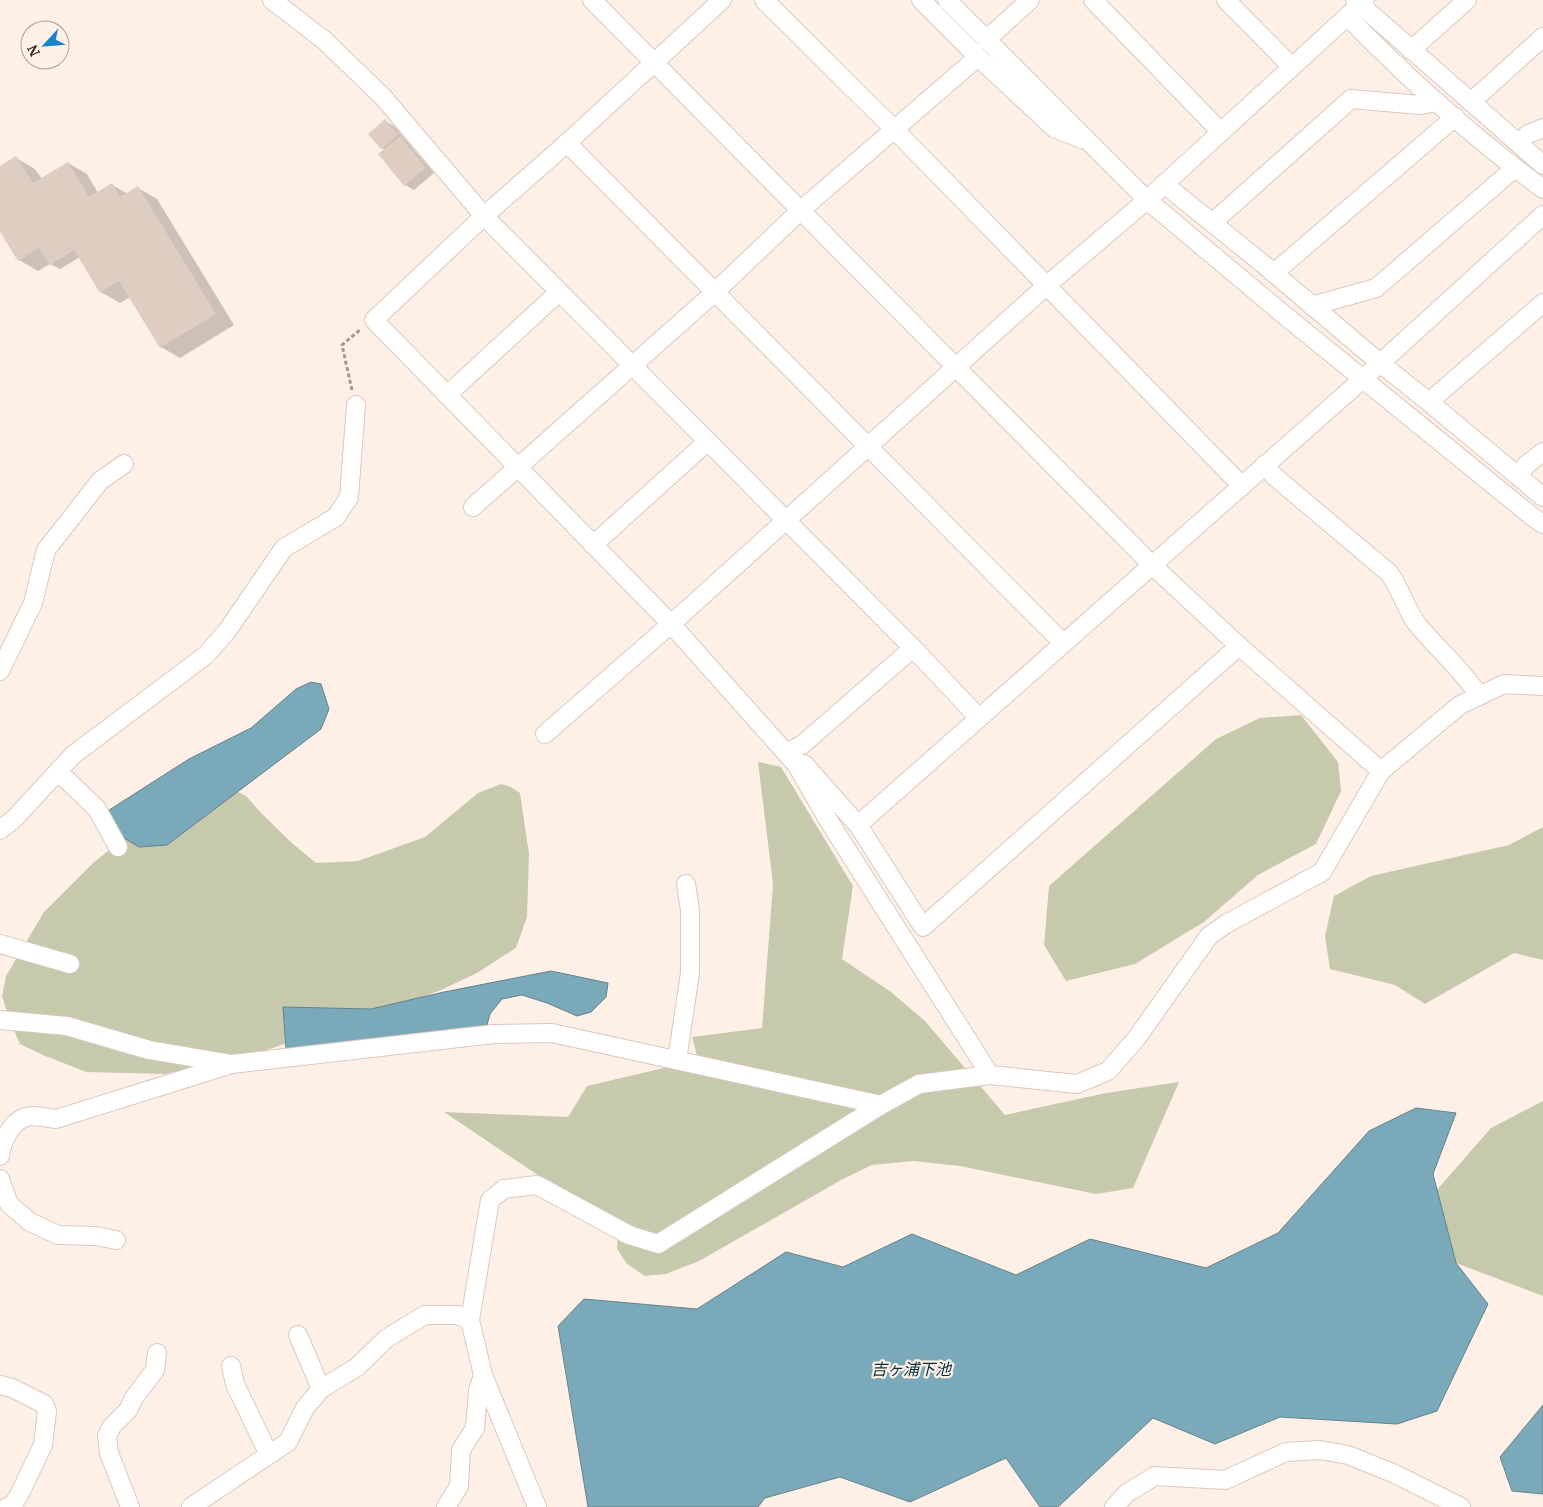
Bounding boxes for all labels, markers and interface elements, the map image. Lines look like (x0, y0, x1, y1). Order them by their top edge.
north arrow (20, 20, 70, 70)
text: N (22, 42, 44, 60)
water label: 吉ヶ浦下池 (871, 1358, 953, 1380)

